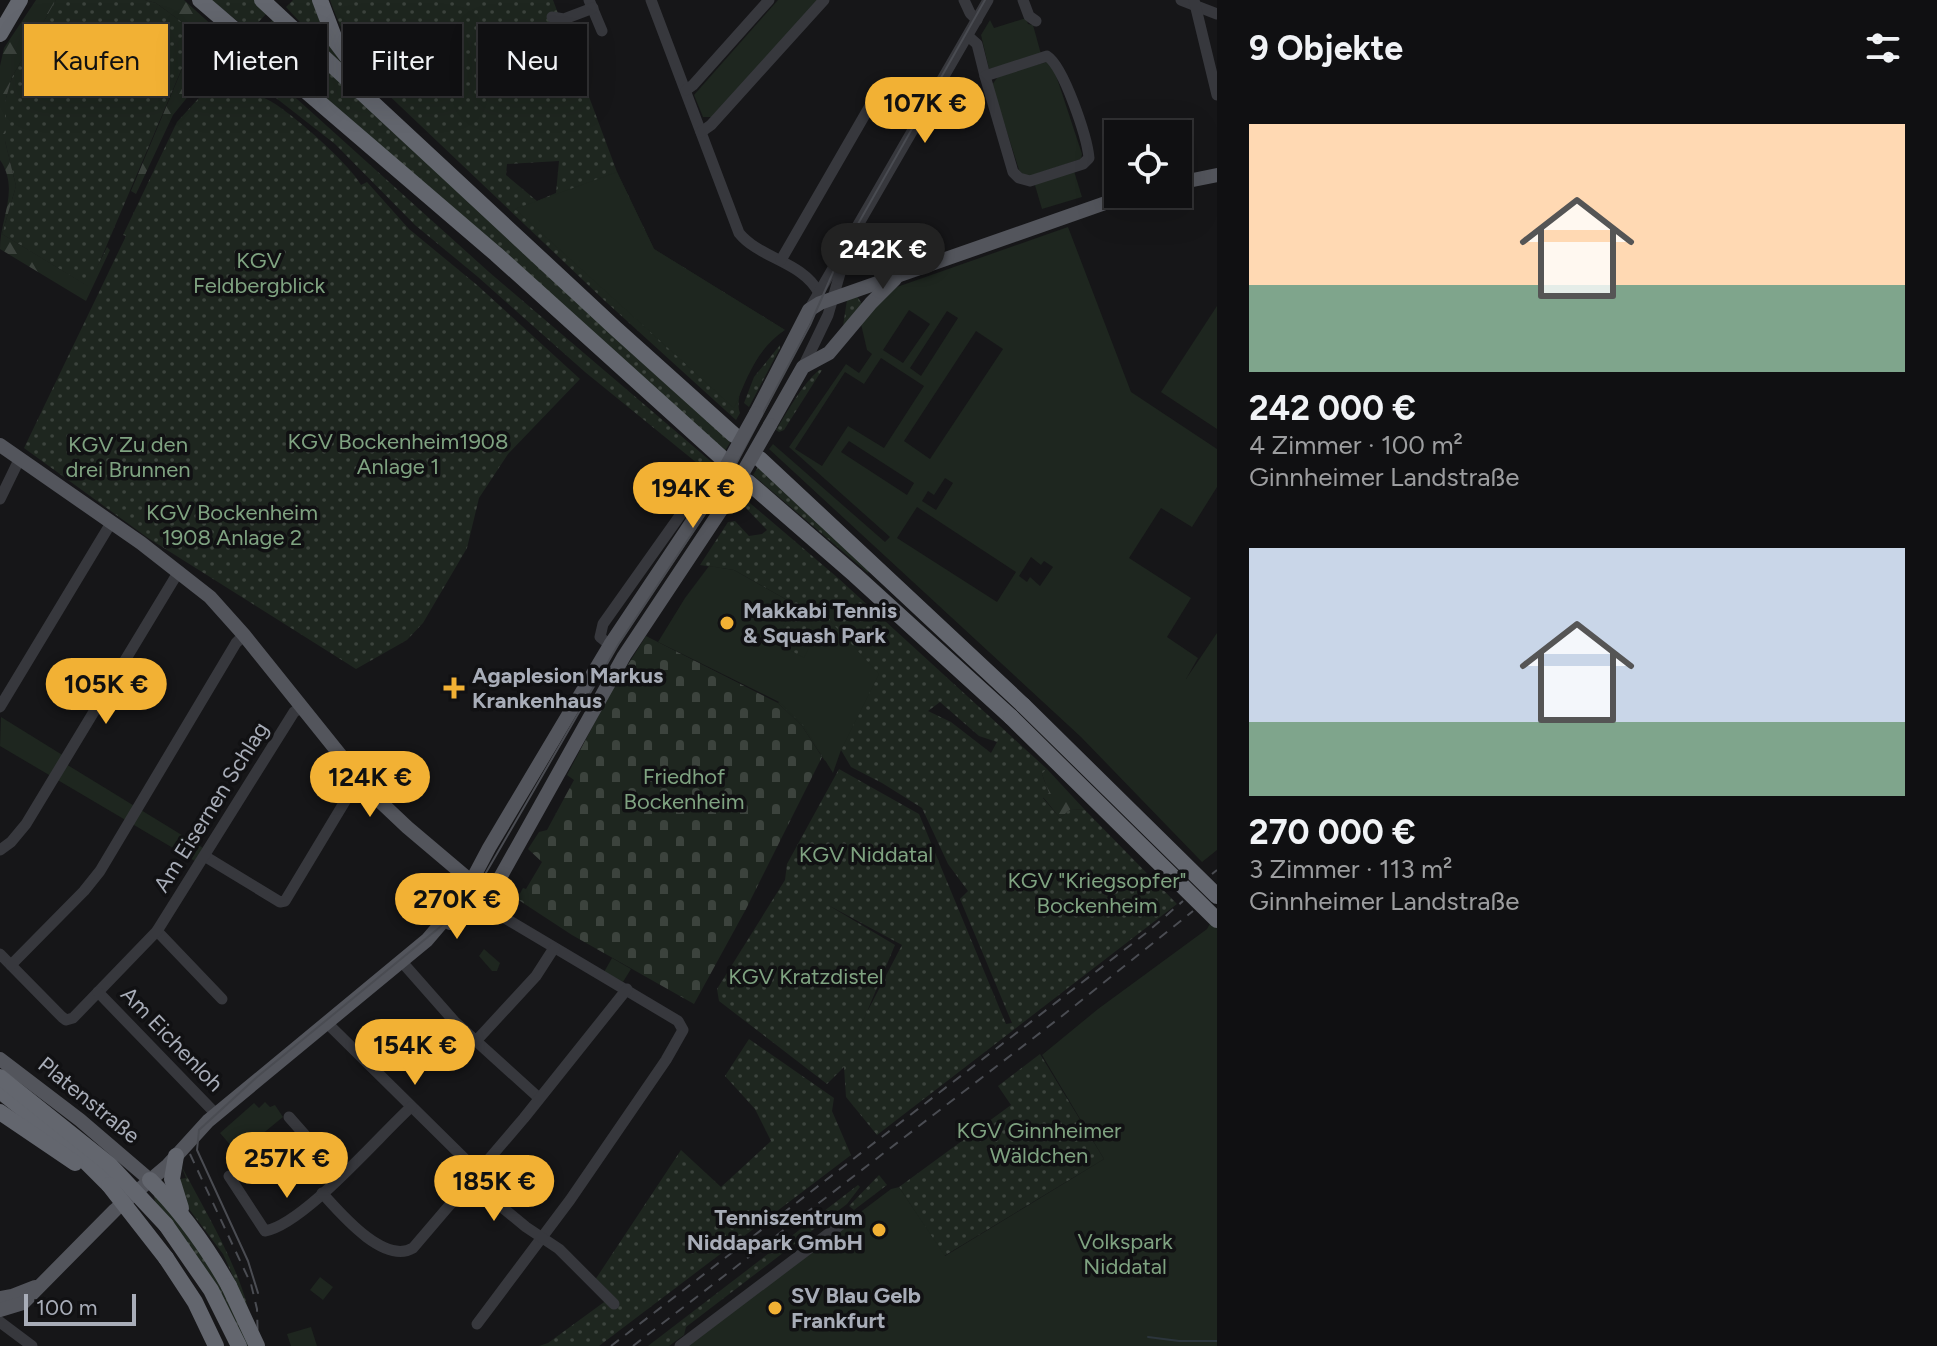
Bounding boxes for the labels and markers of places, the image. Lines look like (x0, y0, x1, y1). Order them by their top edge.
pin: 107K € (860, 77, 990, 145)
pin: 242K € (818, 223, 948, 291)
pin: 194K € (628, 462, 758, 530)
place label: Makkabi Tennis & Squash Park (743, 597, 897, 649)
marker: Makkabi Tennis & Squash Park (718, 614, 736, 632)
pin: 105K € (41, 658, 171, 726)
place label: Agaplesion Markus Krankenhaus (472, 662, 663, 714)
marker: Agaplesion Markus Krankenhaus (443, 677, 465, 699)
pin: 124K € (305, 751, 435, 819)
pin: 270K € (392, 873, 522, 941)
pin: 154K € (350, 1019, 480, 1087)
pin: 257K € (222, 1132, 352, 1200)
pin: 185K € (429, 1155, 559, 1223)
place label: Tenniszentrum Niddapark GmbH (687, 1204, 863, 1256)
marker: Tenniszentrum Niddapark GmbH (870, 1221, 888, 1239)
place label: SV Blau Gelb Frankfurt (791, 1282, 921, 1334)
marker: SV Blau Gelb Frankfurt (766, 1299, 784, 1317)

